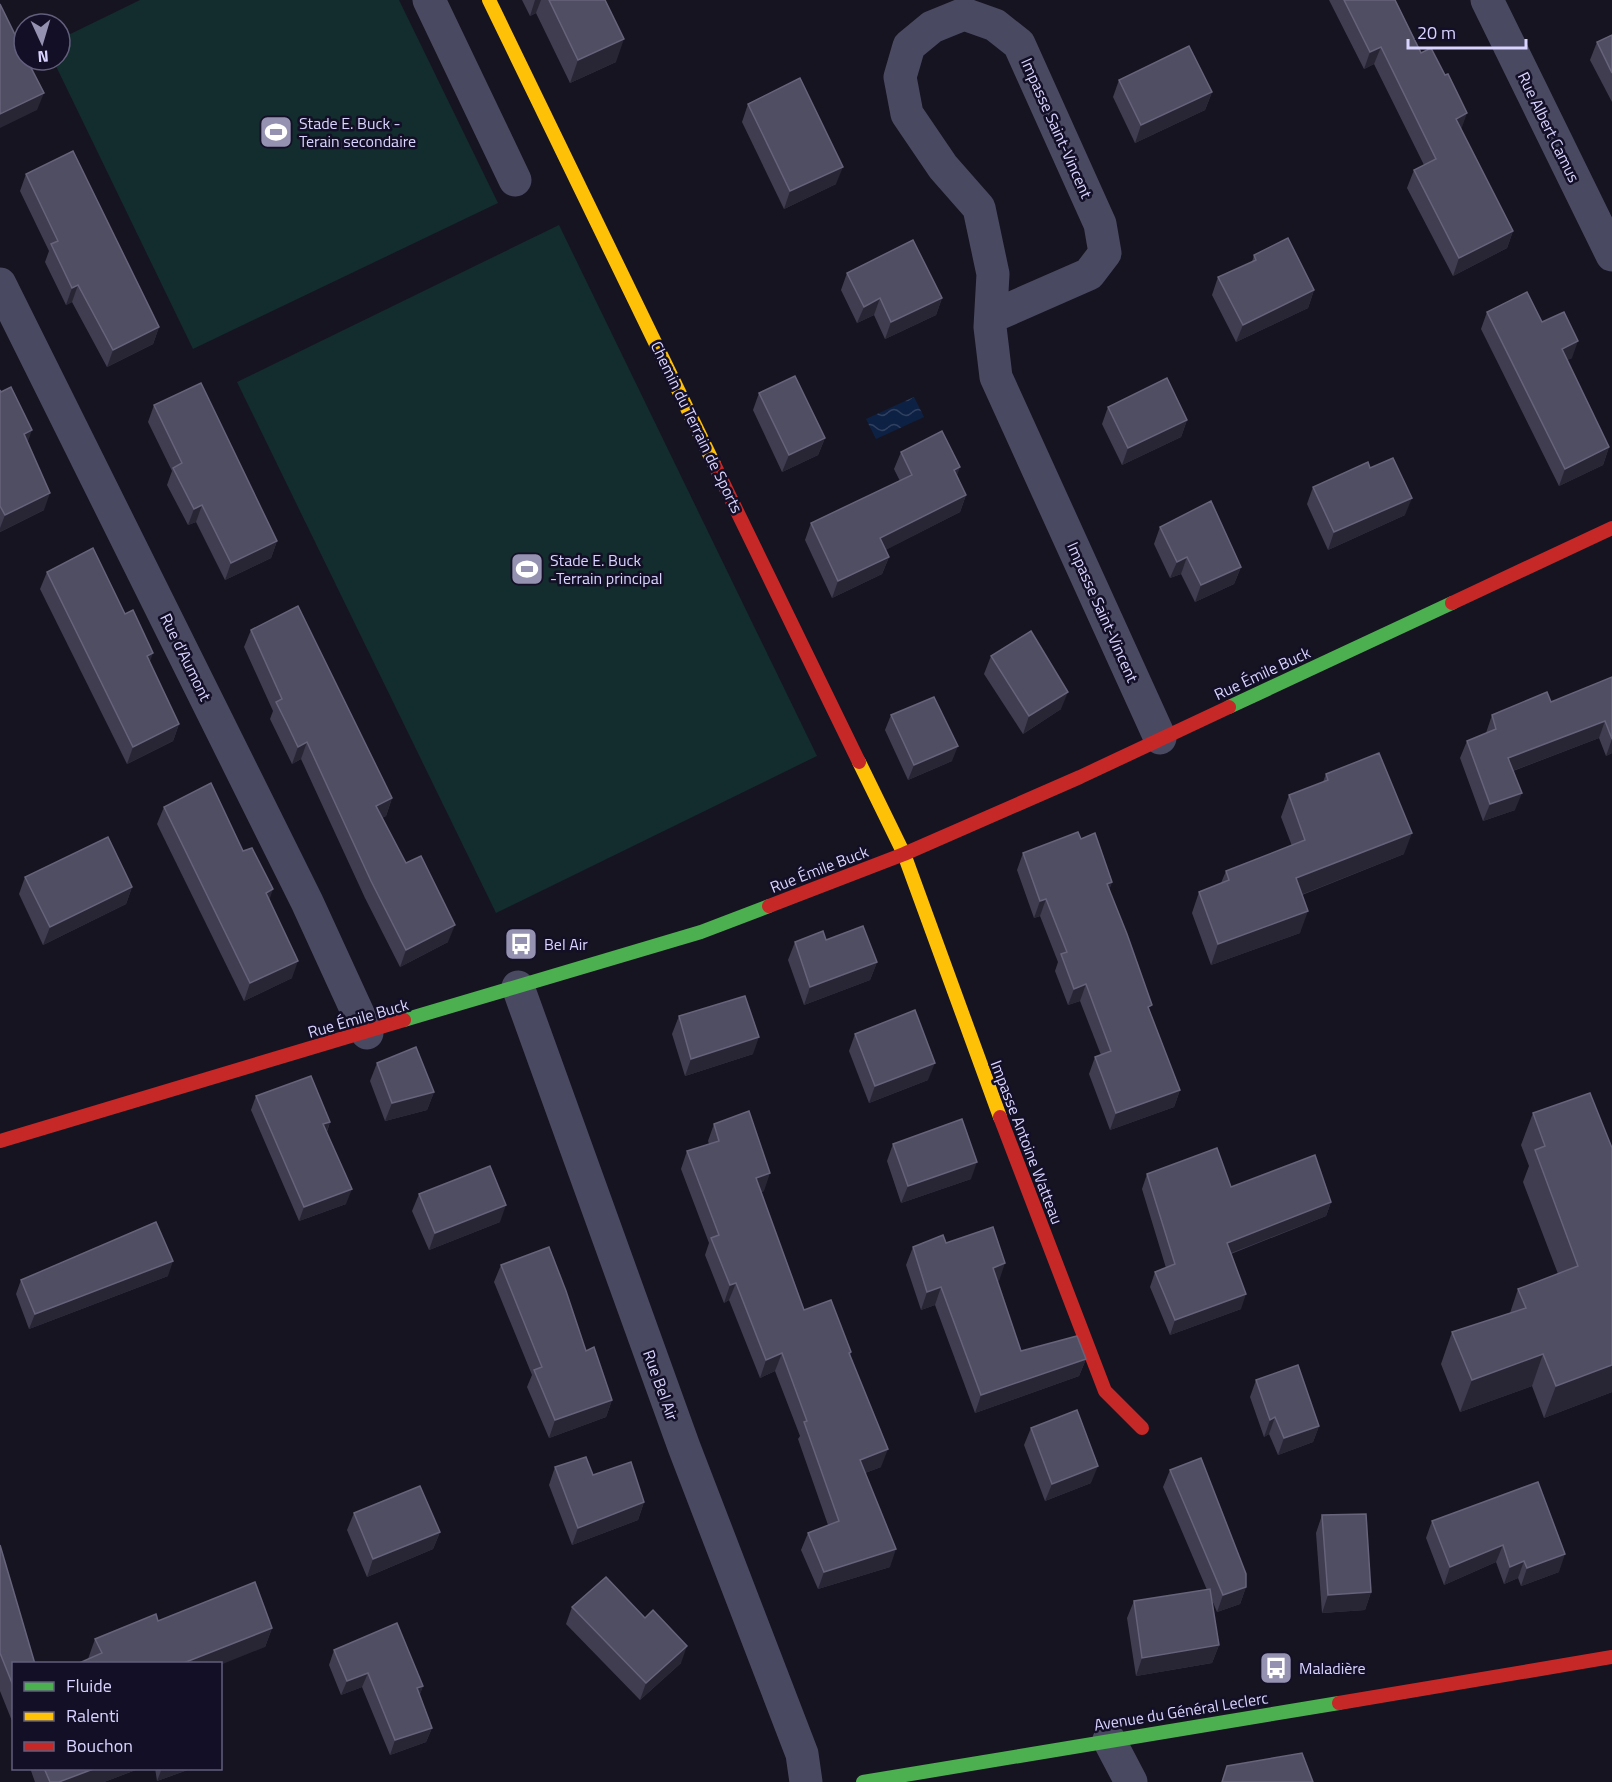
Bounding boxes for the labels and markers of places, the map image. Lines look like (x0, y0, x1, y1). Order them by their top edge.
place label: Stade E. Buck - Terain secondaire (299, 111, 416, 153)
sports icon: Stade E. Buck - Terain secondaire (258, 114, 294, 150)
place label: Stade E. Buck -Terrain principal (550, 548, 662, 590)
sports icon: Stade E. Buck -Terrain principal (509, 551, 545, 587)
bus stop icon: Bel Air (503, 926, 539, 962)
place label: Bel Air (544, 932, 588, 956)
bus stop icon: Maladière (1258, 1650, 1294, 1686)
place label: Maladière (1299, 1656, 1366, 1680)

